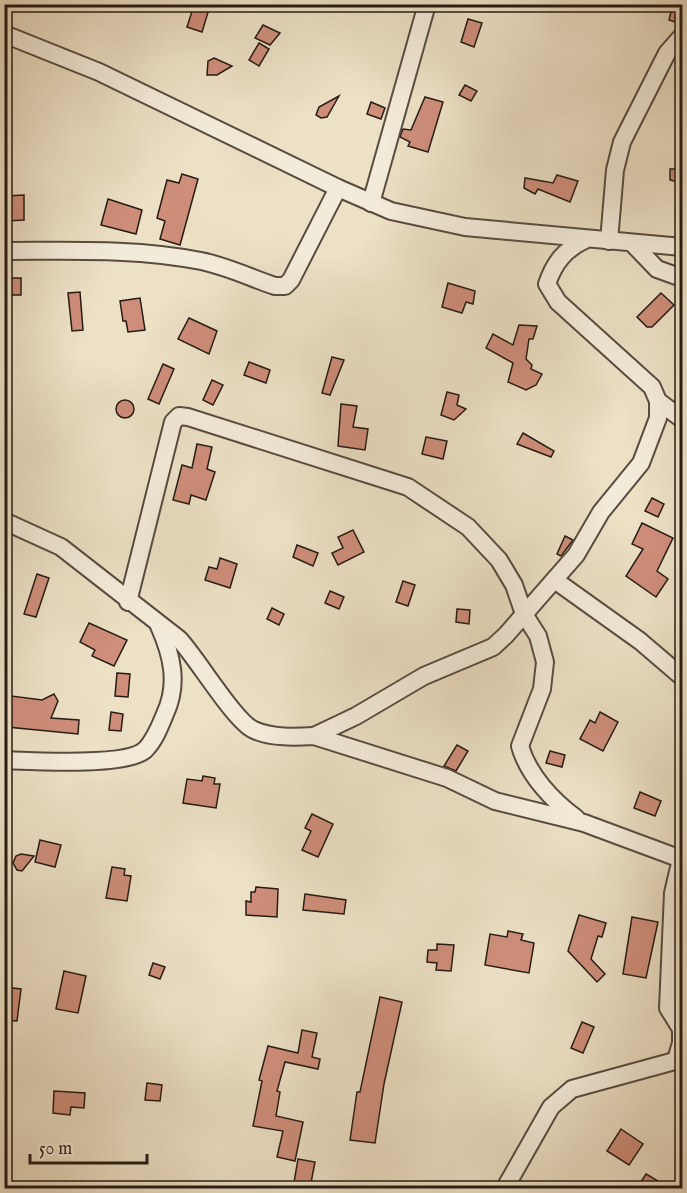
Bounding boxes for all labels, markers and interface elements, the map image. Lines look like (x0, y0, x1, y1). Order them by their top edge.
scale bar (30, 1127, 147, 1165)
text: 50 m (39, 1138, 72, 1161)

